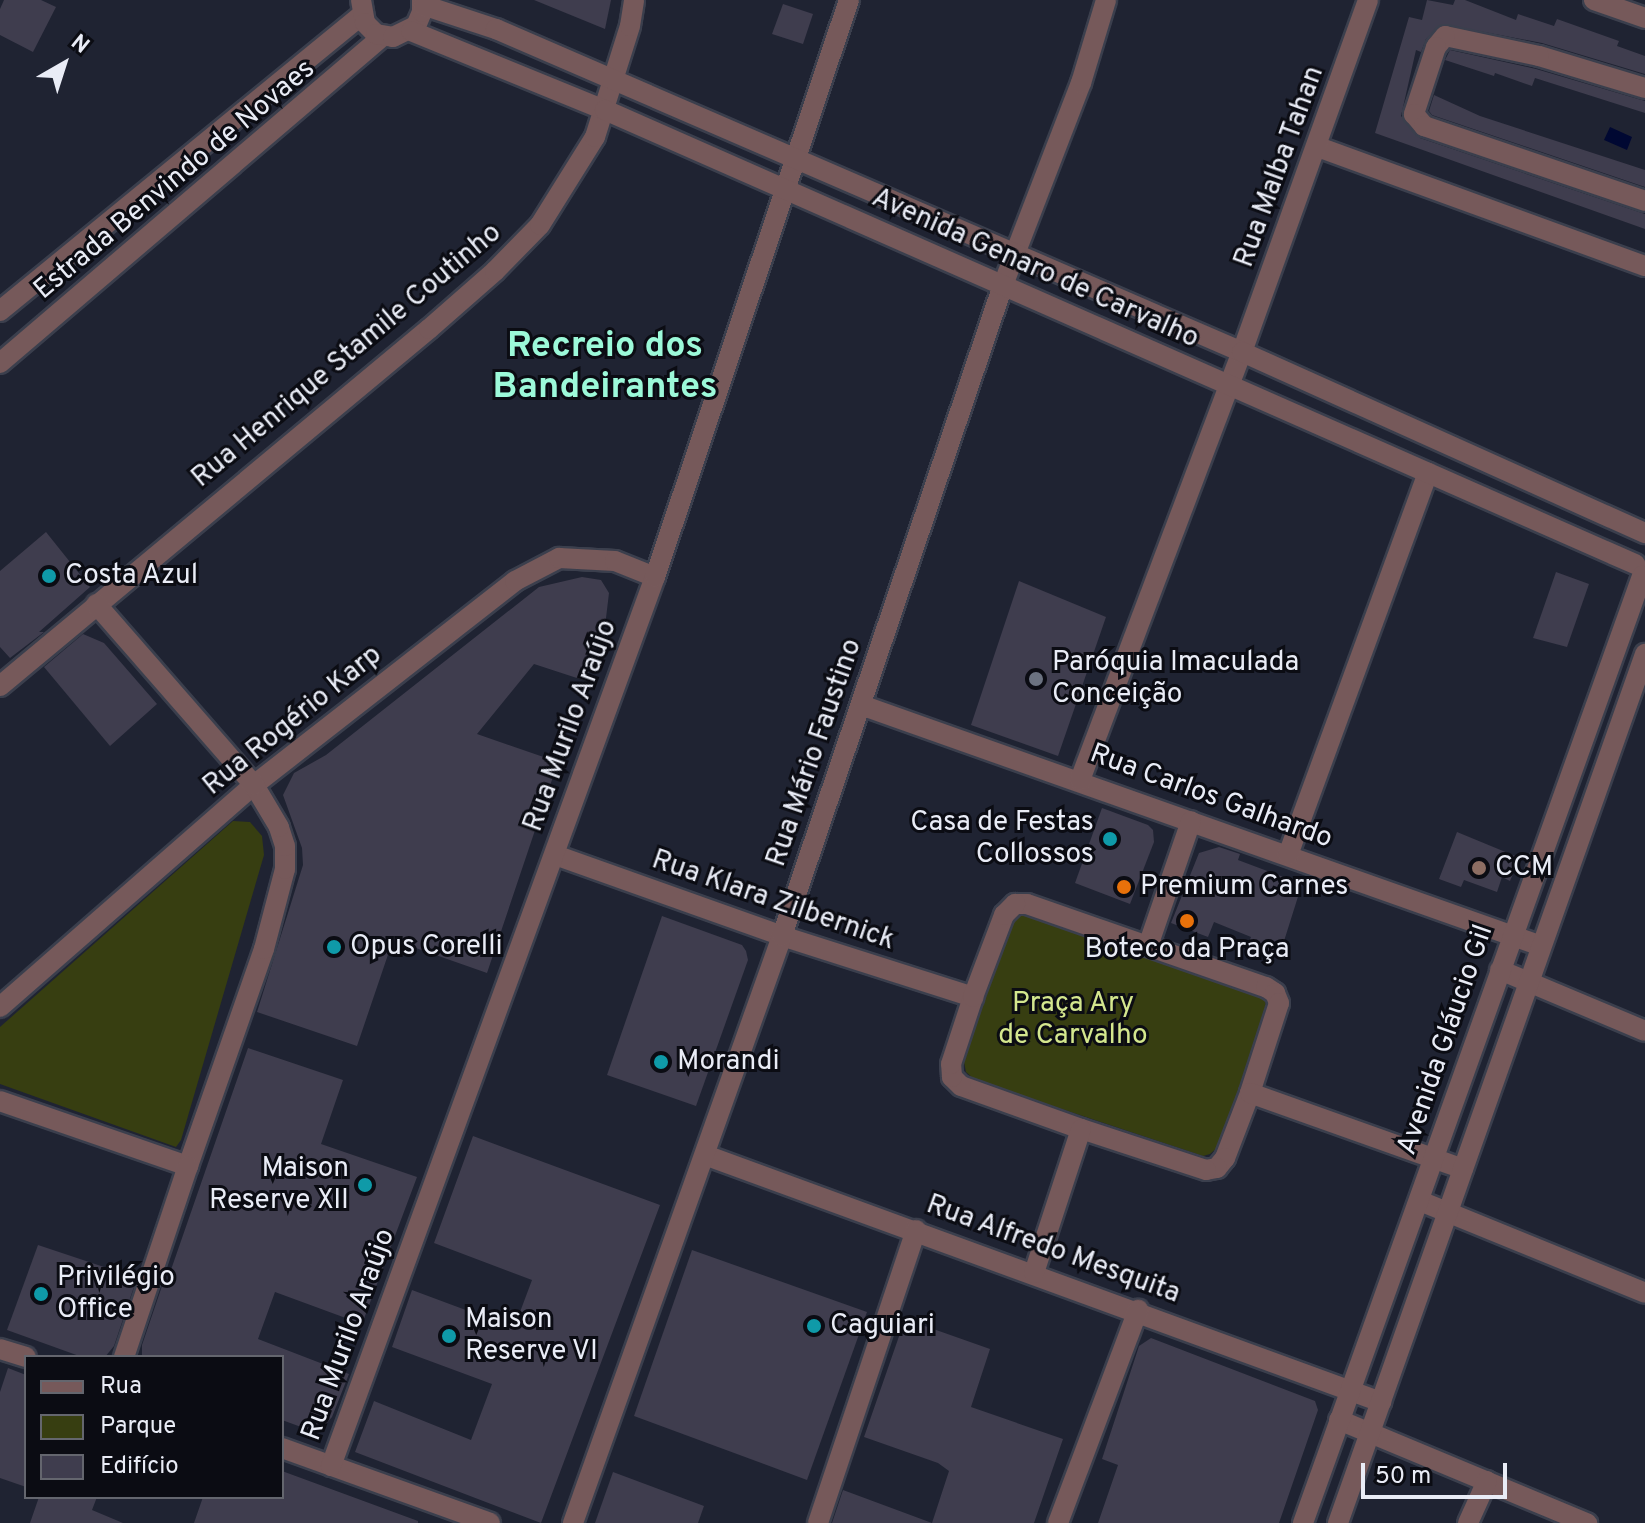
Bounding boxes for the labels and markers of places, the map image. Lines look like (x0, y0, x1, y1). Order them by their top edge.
place label: Costa Azul (65, 559, 199, 593)
marker: Costa Azul (40, 567, 58, 585)
place label: Paróquia Imaculada Conceição (1052, 646, 1299, 712)
marker: Paróquia Imaculada Conceição (1027, 670, 1045, 688)
place label: Casa de Festas Collossos (910, 806, 1094, 872)
marker: Casa de Festas Collossos (1101, 830, 1119, 848)
place label: CCM (1495, 851, 1553, 885)
marker: CCM (1470, 859, 1488, 877)
place label: Premium Carnes (1140, 870, 1348, 904)
marker: Premium Carnes (1115, 878, 1133, 896)
marker: Boteco da Praça (1178, 912, 1196, 930)
place label: Opus Corelli (350, 930, 503, 964)
place label: Boteco da Praça (1085, 933, 1289, 967)
marker: Opus Corelli (325, 938, 343, 956)
place label: Morandi (677, 1045, 780, 1079)
marker: Morandi (652, 1053, 670, 1071)
place label: Maison Reserve XII (209, 1152, 349, 1218)
marker: Maison Reserve XII (356, 1176, 374, 1194)
place label: Privilégio Office (57, 1261, 175, 1327)
marker: Privilégio Office (32, 1285, 50, 1303)
place label: Maison Reserve VI (465, 1303, 599, 1369)
place label: Caguiari (830, 1309, 935, 1343)
marker: Caguiari (805, 1317, 823, 1335)
marker: Maison Reserve VI (440, 1327, 458, 1345)

